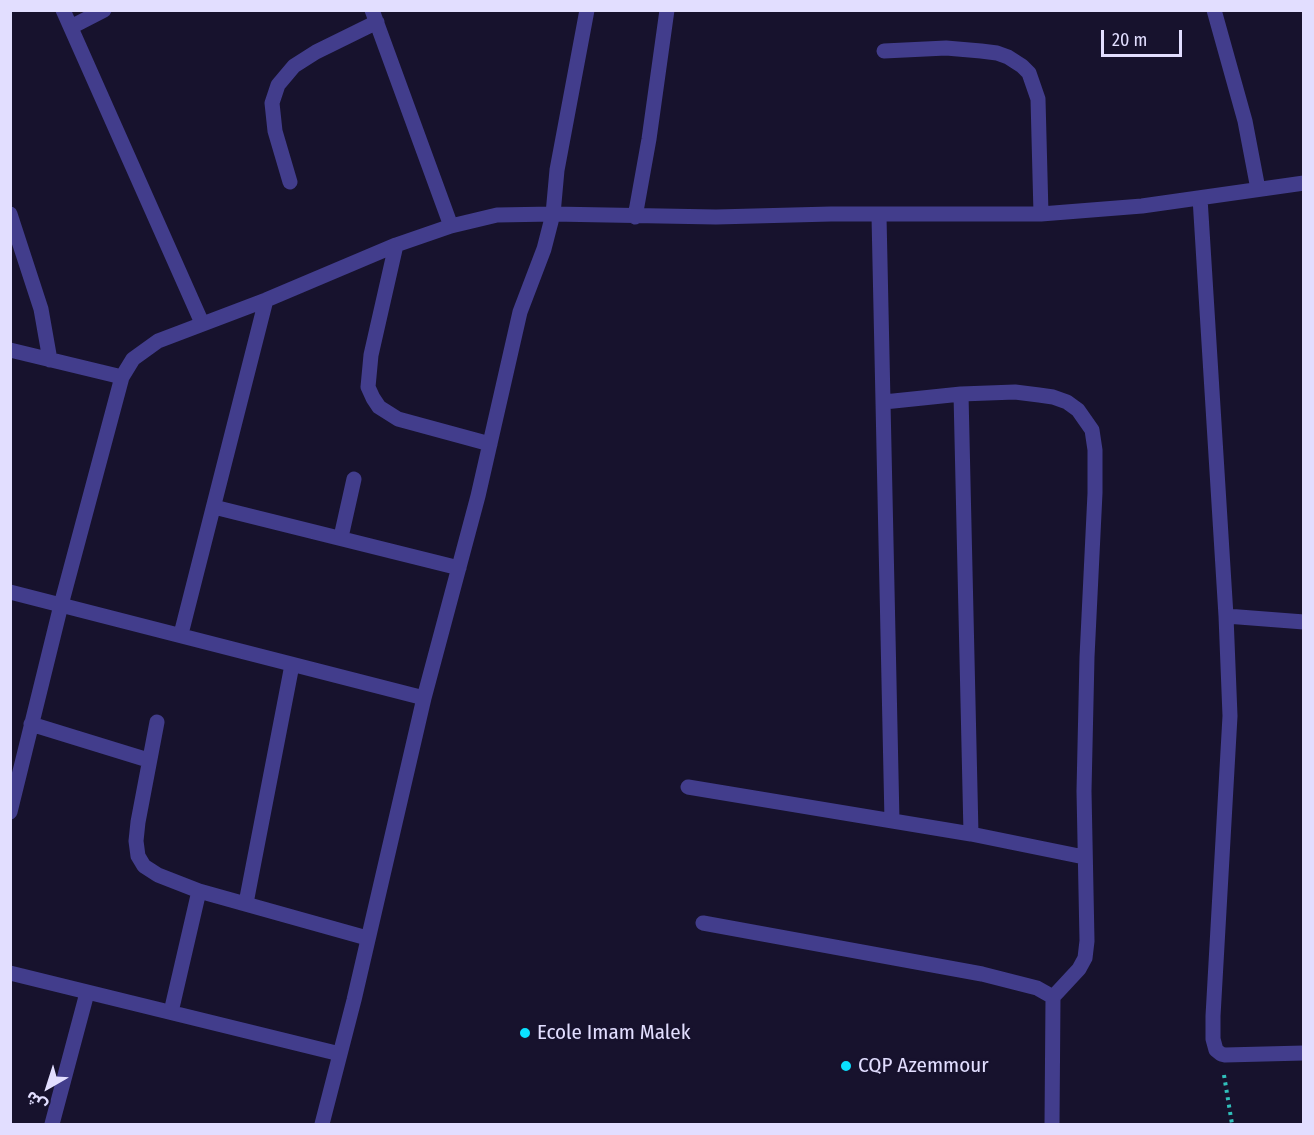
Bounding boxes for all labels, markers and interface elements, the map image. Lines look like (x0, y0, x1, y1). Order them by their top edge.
scale bar (1104, 18, 1185, 56)
text: 20 m (1112, 29, 1147, 51)
place label: Ecole Imam Malek (537, 1020, 690, 1046)
marker: Ecole Imam Malek (518, 1026, 532, 1040)
place label: CQP Azemmour (858, 1053, 989, 1079)
north arrow (18, 1057, 78, 1117)
marker: CQP Azemmour (839, 1059, 853, 1073)
text: ش (22, 1087, 51, 1116)

